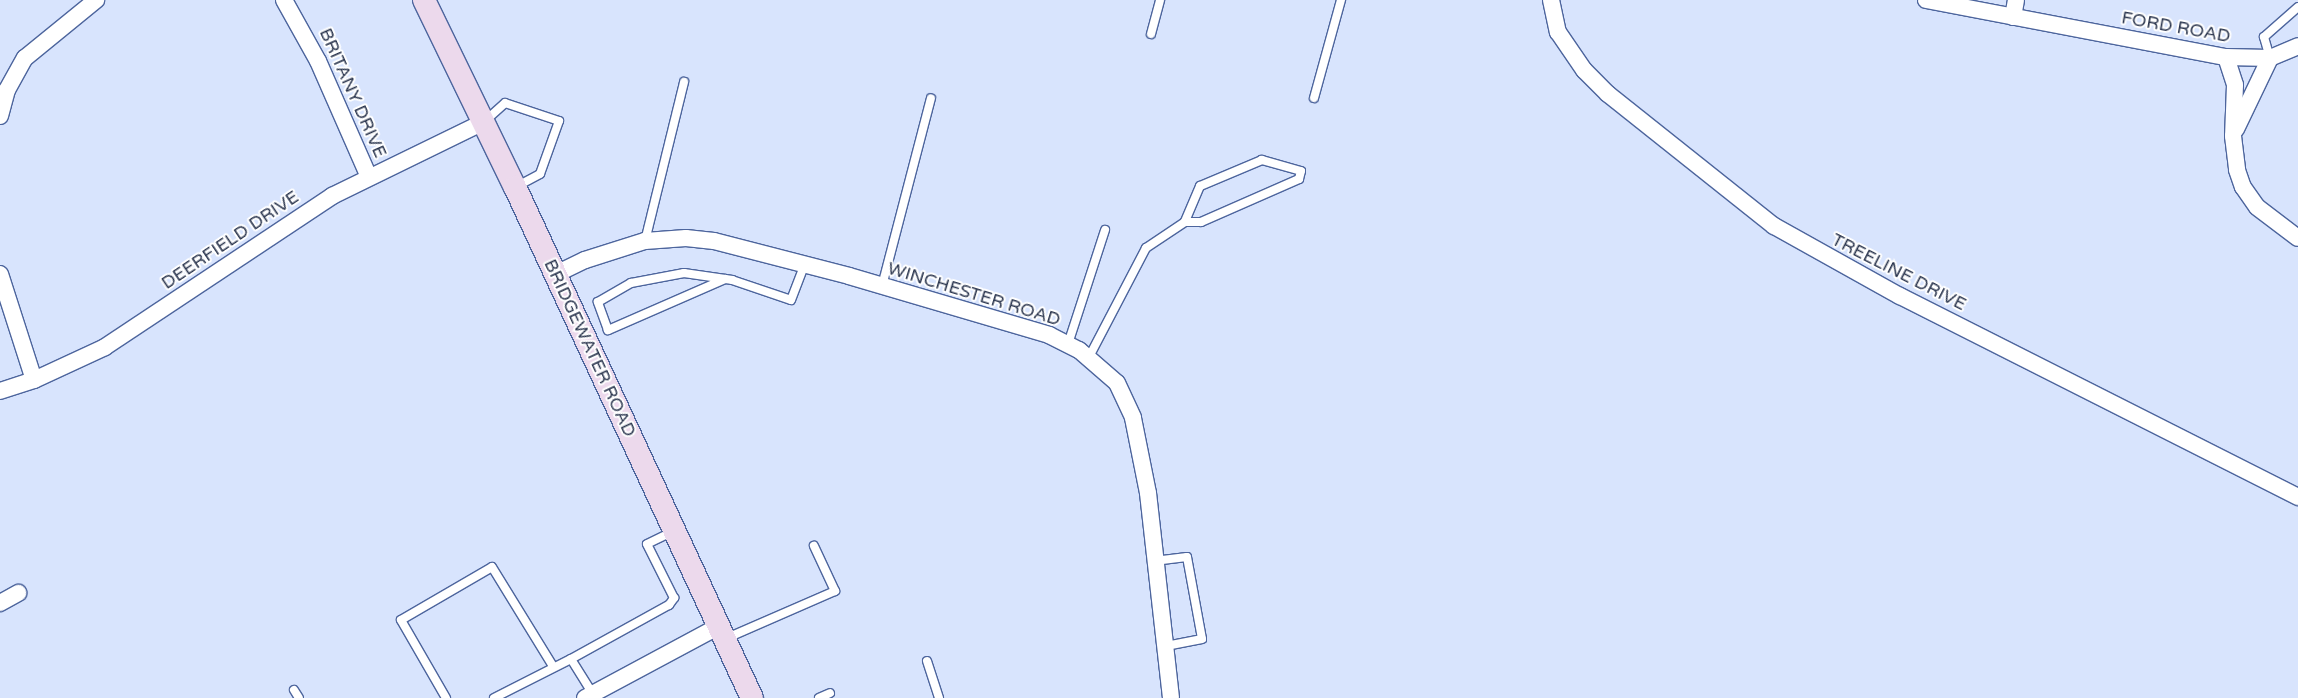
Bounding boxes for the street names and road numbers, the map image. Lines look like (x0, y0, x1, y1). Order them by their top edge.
street label: FORD ROAD (2120, 7, 2232, 47)
street label: BRITANY DRIVE (315, 25, 391, 161)
street label: DEERFIELD DRIVE (157, 186, 303, 294)
street label: TREELINE DRIVE (1828, 229, 1970, 315)
street label: BRIDGEWATER ROAD (539, 256, 641, 440)
street label: WINCHESTER ROAD (885, 257, 1063, 331)

